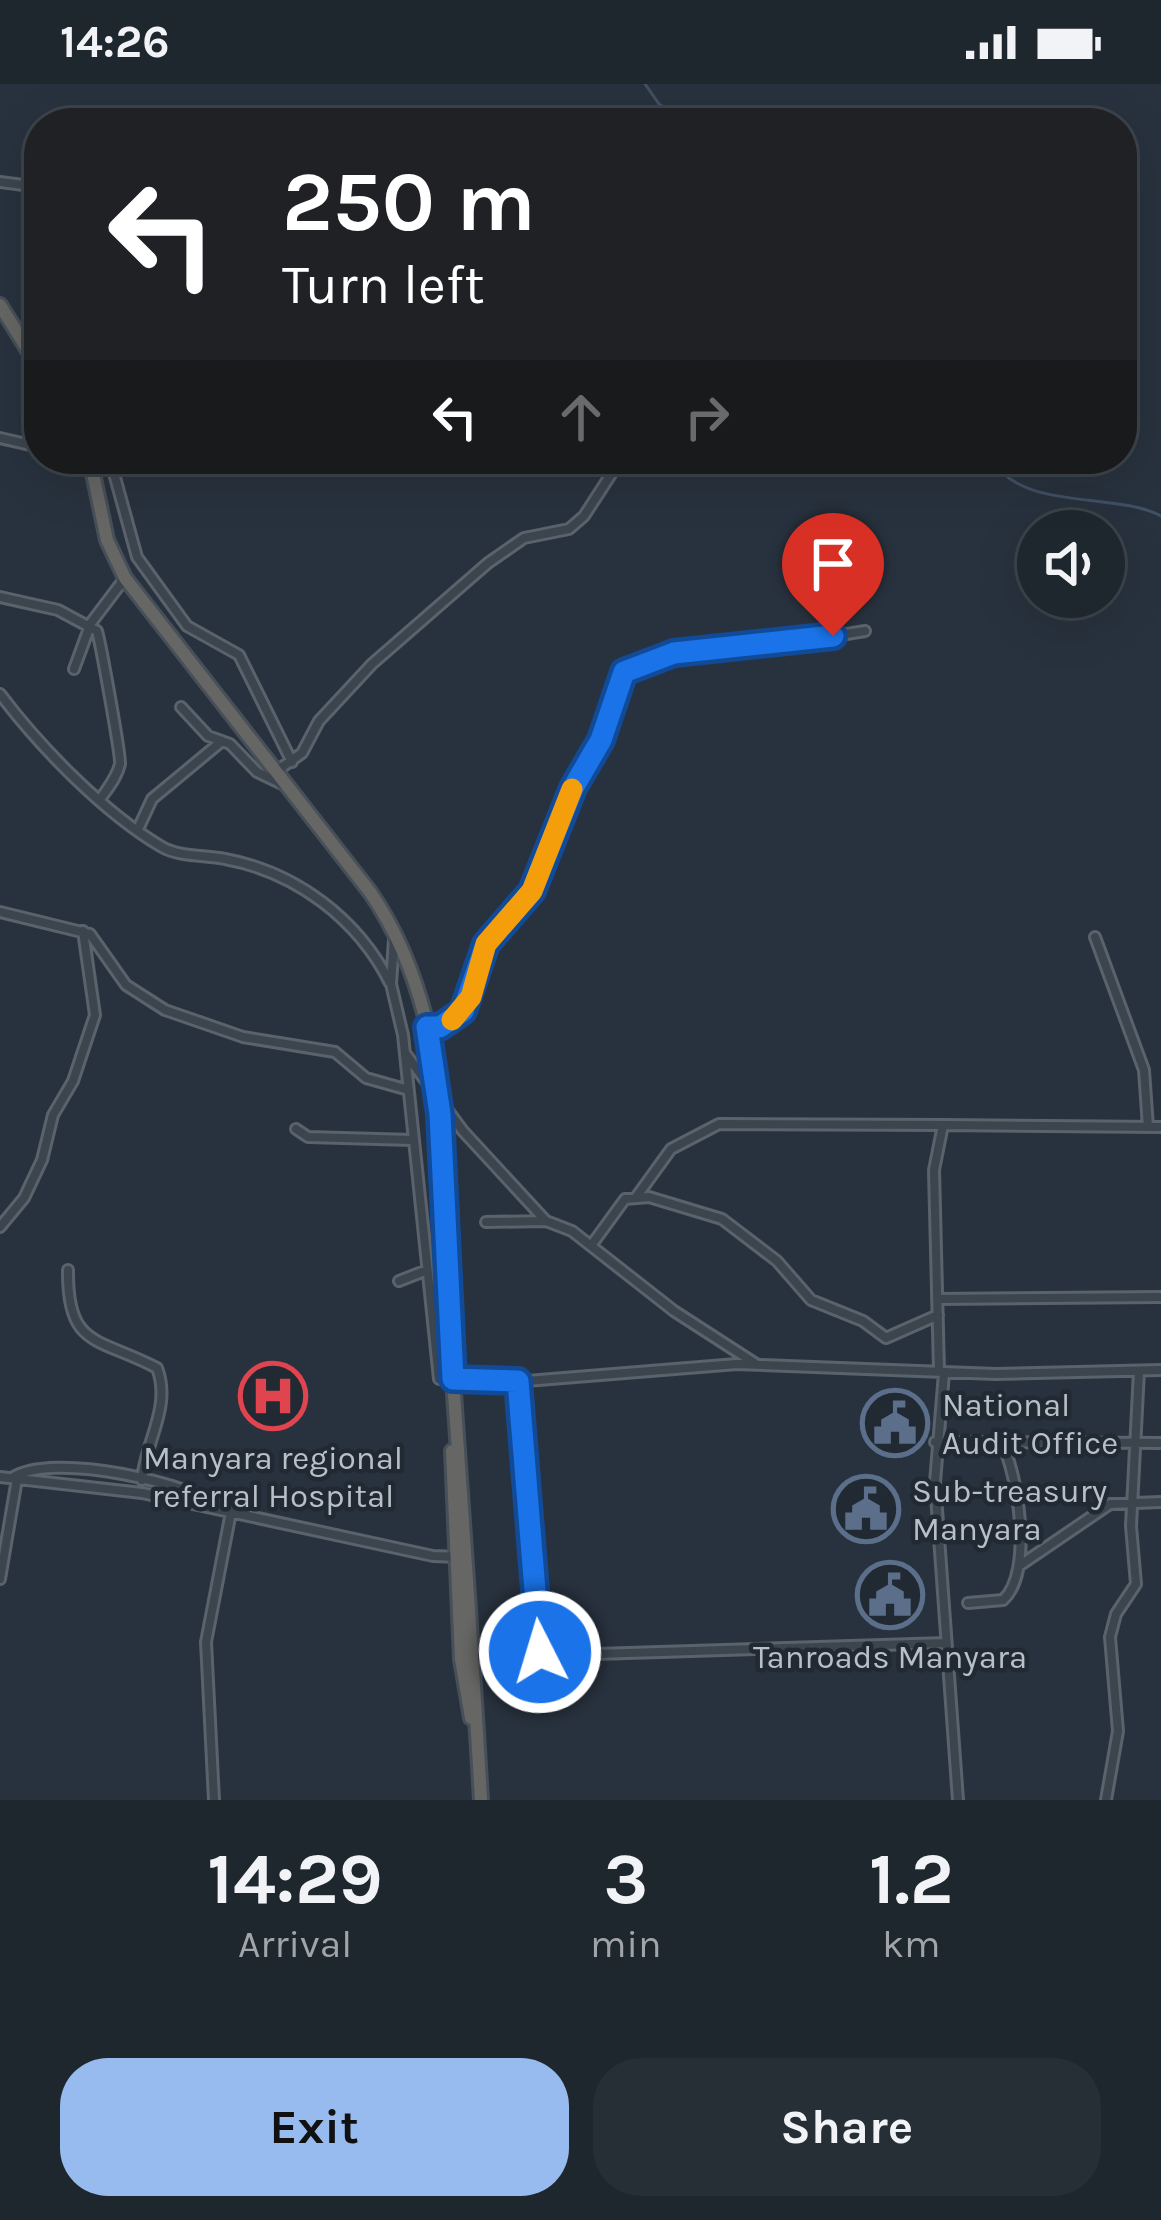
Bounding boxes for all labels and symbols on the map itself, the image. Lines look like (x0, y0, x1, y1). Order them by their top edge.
pin (782, 513, 884, 636)
hospital icon: Manyara regional referral Hospital (238, 1361, 308, 1431)
place label: National Audit Office (942, 1386, 1118, 1462)
public building icon: National Audit Office (860, 1388, 930, 1458)
place label: Manyara regional referral Hospital (143, 1439, 403, 1515)
place label: Sub-treasury Manyara (912, 1472, 1107, 1548)
public building icon: Sub-treasury Manyara (831, 1474, 901, 1544)
public building icon: Tanroads Manyara (855, 1560, 925, 1630)
position arrow (477, 1589, 603, 1715)
place label: Tanroads Manyara (753, 1638, 1027, 1676)

